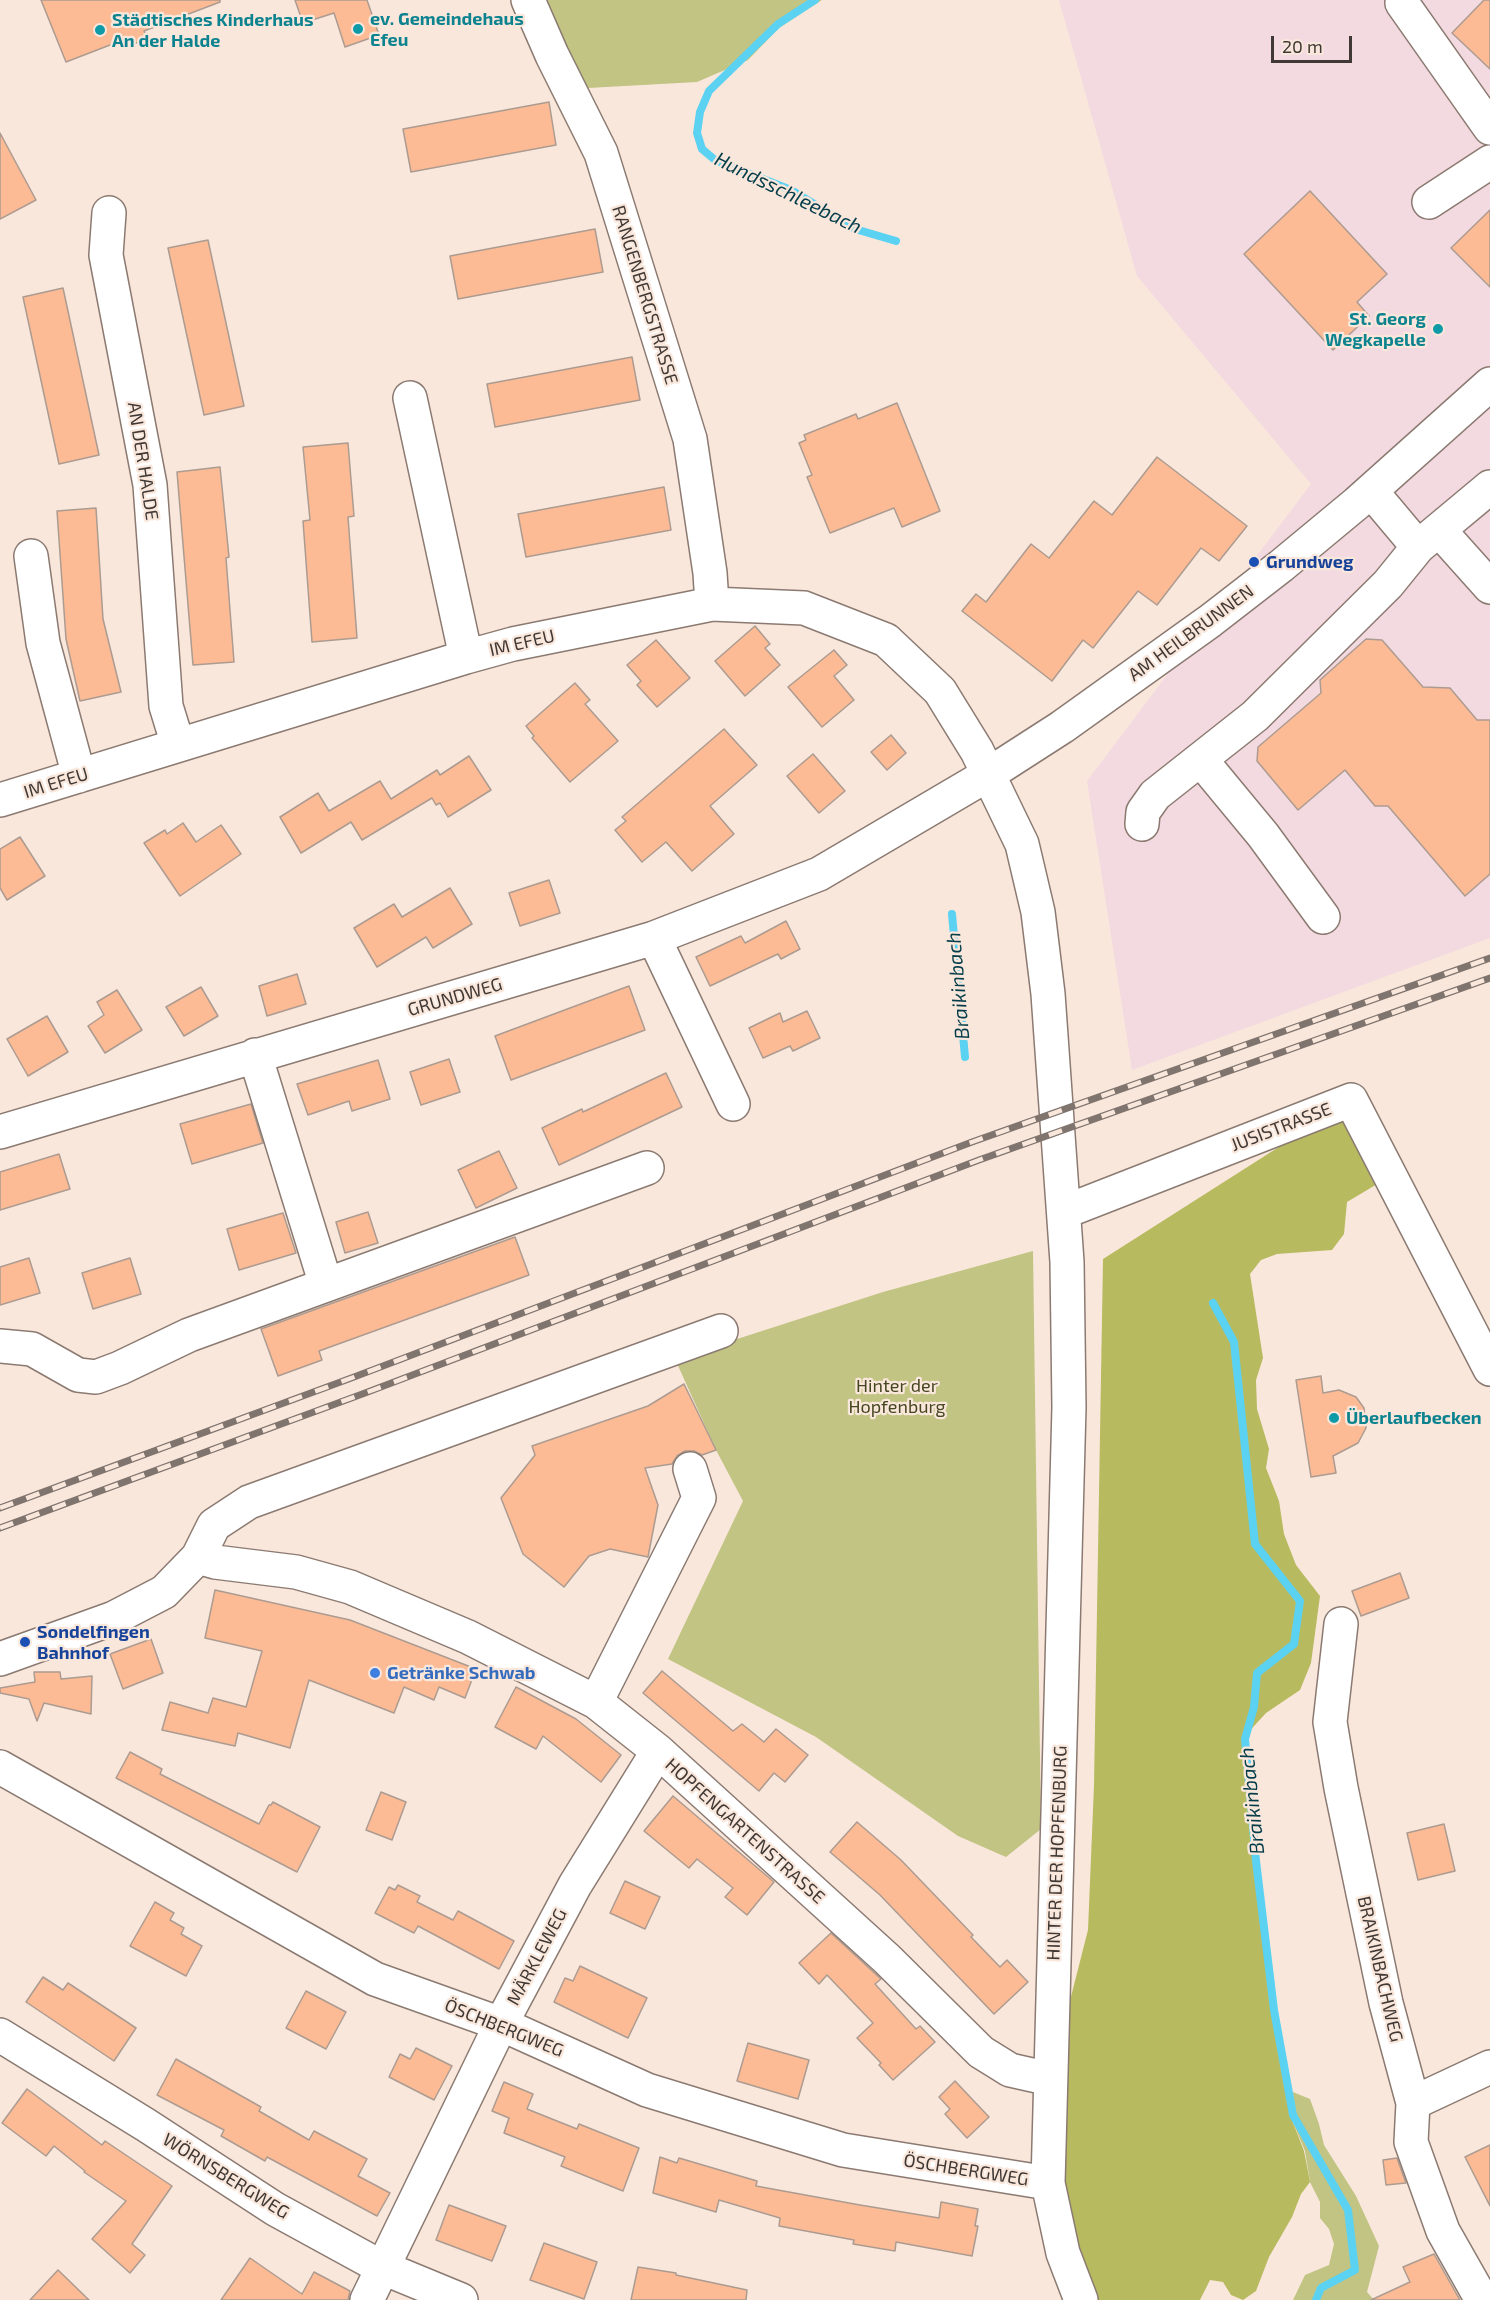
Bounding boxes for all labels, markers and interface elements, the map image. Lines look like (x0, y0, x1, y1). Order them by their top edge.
place label: ev. Gemeindehaus Efeu (370, 8, 524, 50)
place label: Städtisches Kinderhaus An der Halde (112, 9, 313, 52)
marker: ev. Gemeindehaus Efeu (351, 22, 365, 36)
marker: Städtisches Kinderhaus An der Halde (93, 23, 107, 37)
scale bar (1274, 24, 1355, 62)
text: 20 m (1282, 35, 1323, 57)
water label: Hundsschleebach (711, 147, 865, 239)
street label: RANGENBERGSTRASSE (607, 203, 683, 387)
place label: St. Georg Wegkapelle (1325, 308, 1426, 350)
marker: St. Georg Wegkapelle (1431, 322, 1445, 336)
street label: AN DER HALDE (123, 400, 163, 522)
place label: Grundweg (1266, 551, 1353, 573)
marker: Grundweg (1247, 555, 1261, 569)
street label: AM HEILBRUNNEN (1124, 580, 1258, 686)
street label: IM EFEU (487, 625, 557, 661)
street label: IM EFEU (21, 763, 91, 803)
water label: Braikinbach (941, 931, 975, 1041)
street label: GRUNDWEG (405, 973, 505, 1021)
street label: JUSISTRASSE (1228, 1098, 1334, 1156)
park label: Hinter der Hopfenburg (848, 1375, 946, 1418)
place label: Überlaufbecken (1346, 1407, 1482, 1429)
marker: Überlaufbecken (1327, 1411, 1341, 1425)
place label: Sondelfingen Bahnhof (37, 1621, 150, 1664)
marker: Sondelfingen Bahnhof (18, 1635, 32, 1649)
place label: Getränke Schwab (387, 1662, 535, 1684)
marker: Getränke Schwab (368, 1666, 382, 1680)
street label: HINTER DER HOPFENBURG (1042, 1745, 1072, 1961)
water label: Braikinbach (1234, 1746, 1270, 1856)
street label: HOPFENGARTENSTRASSE (661, 1754, 829, 1908)
street label: BRAIKINBACHWEG (1353, 1894, 1407, 2044)
street label: MÄRKLEWEG (502, 1905, 572, 2009)
street label: ÖSCHBERGWEG (441, 1994, 567, 2062)
street label: WÖRNSBERGWEG (159, 2128, 293, 2224)
street label: ÖSCHBERGWEG (902, 2149, 1030, 2191)

